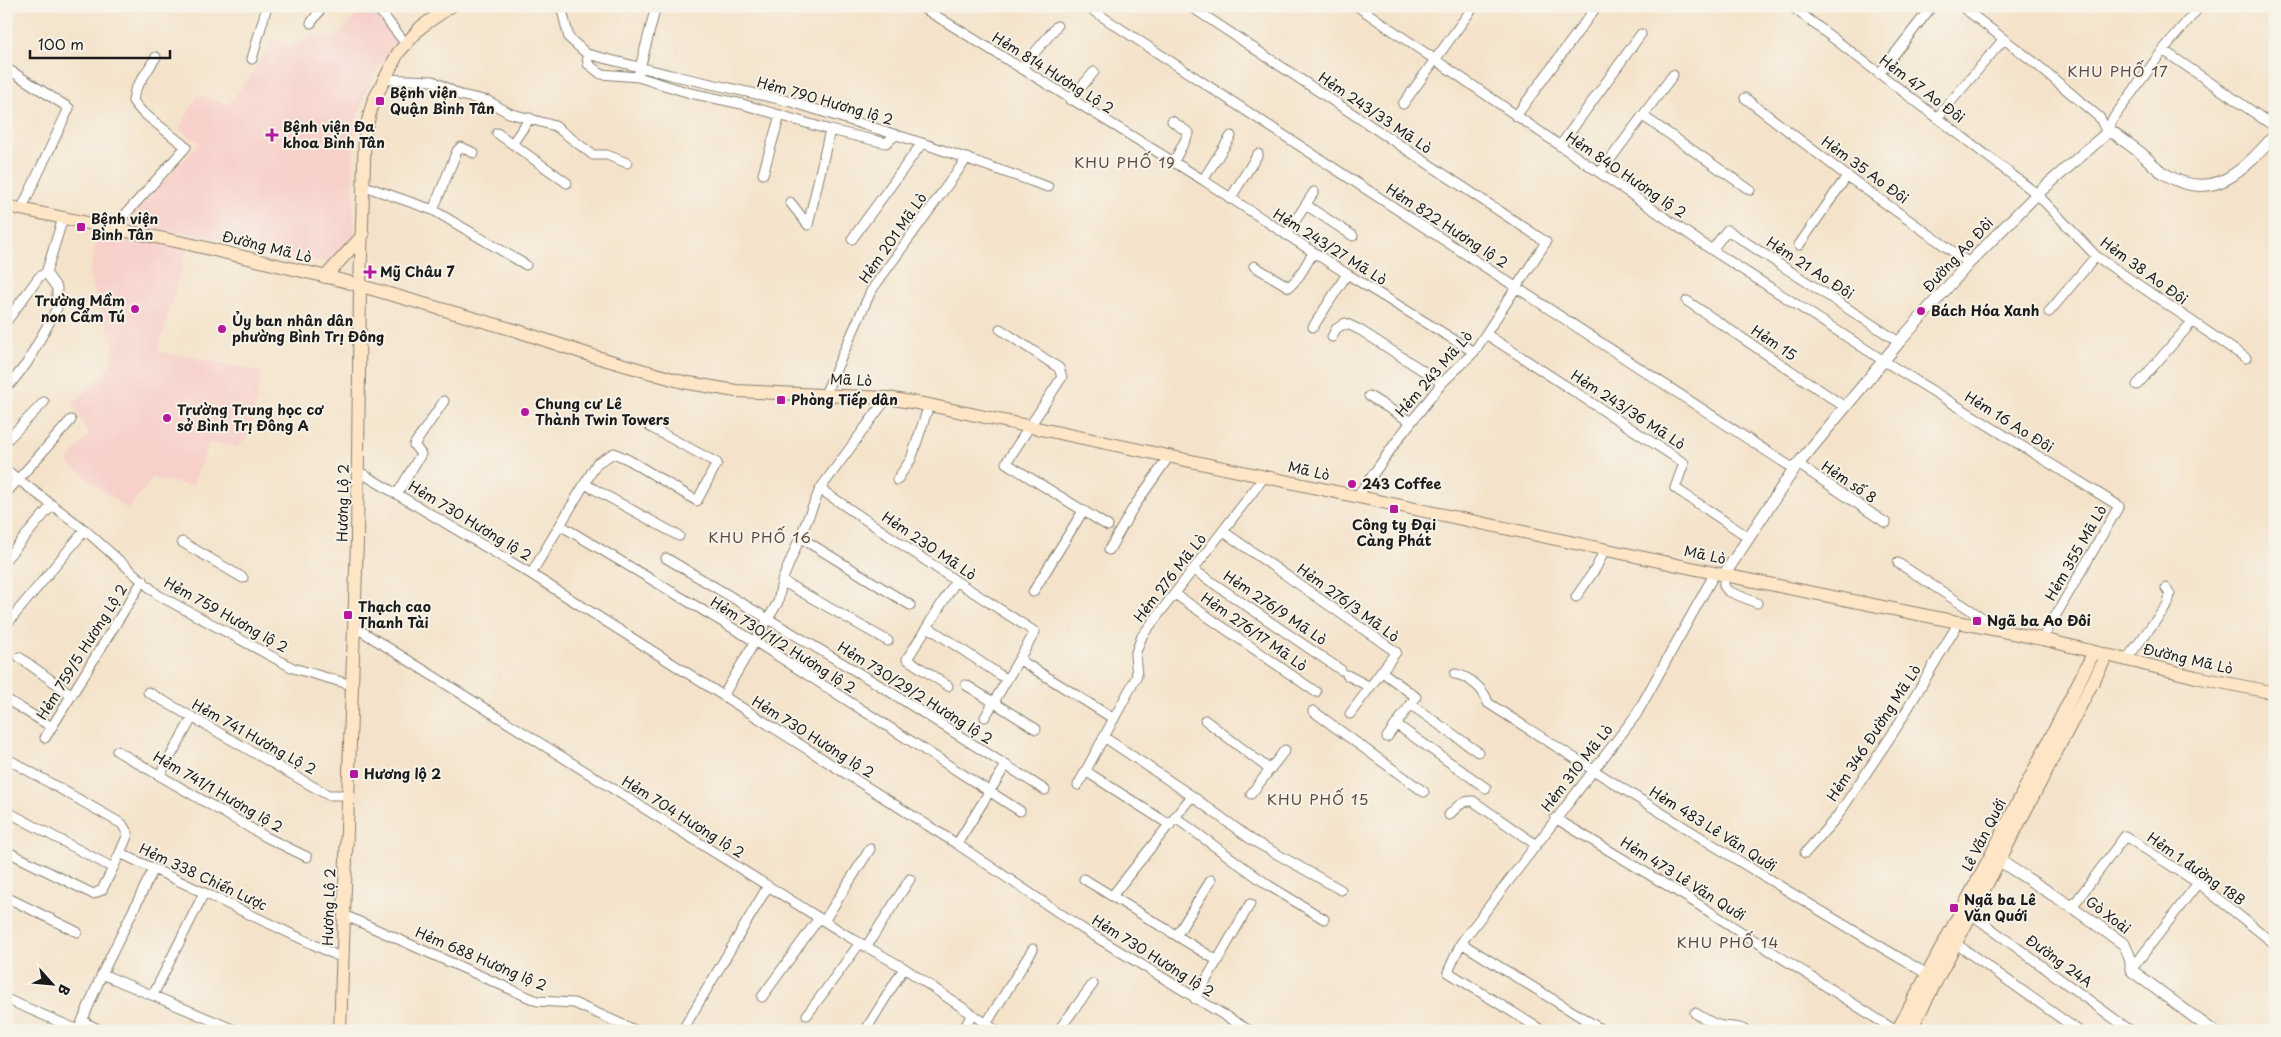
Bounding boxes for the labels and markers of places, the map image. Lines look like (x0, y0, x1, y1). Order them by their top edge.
place label: Bệnh viện Quận Bình Tân (390, 82, 495, 119)
marker: Bệnh viện Quận Bình Tân (374, 95, 386, 107)
place label: Bệnh viện Đa khoa Bình Tân (283, 116, 385, 153)
marker: Bệnh viện Đa khoa Bình Tân (265, 128, 279, 142)
place label: Bệnh viện Bình Tân (91, 208, 158, 245)
marker: Bệnh viện Bình Tân (75, 221, 87, 233)
place label: Mỹ Châu 7 (380, 261, 455, 282)
marker: Mỹ Châu 7 (364, 266, 376, 278)
place label: Trường Mầm non Cẩm Tú (35, 290, 125, 327)
place label: Bách Hóa Xanh (1931, 300, 2039, 321)
marker: Trường Mầm non Cẩm Tú (129, 303, 141, 315)
marker: Bách Hóa Xanh (1915, 305, 1927, 317)
place label: Ủy ban nhân dân phường Bình Trị Đông (232, 310, 384, 347)
marker: Ủy ban nhân dân phường Bình Trị Đông (216, 323, 228, 335)
place label: Phòng Tiếp dân (791, 389, 898, 410)
place label: Chung cư Lê Thành Twin Towers (535, 393, 670, 430)
marker: Phòng Tiếp dân (775, 394, 787, 406)
place label: Trường Trung học cơ sở Bình Trị Đông A (177, 399, 324, 436)
marker: Chung cư Lê Thành Twin Towers (519, 406, 531, 418)
marker: Trường Trung học cơ sở Bình Trị Đông A (161, 412, 173, 424)
place label: 243 Coffee (1362, 473, 1441, 494)
marker: 243 Coffee (1346, 478, 1358, 490)
marker: Công ty Đại Càng Phát (1388, 503, 1400, 515)
place label: Công ty Đại Càng Phát (1352, 514, 1436, 551)
place label: Thạch cao Thanh Tài (358, 596, 431, 633)
marker: Thạch cao Thanh Tài (342, 609, 354, 621)
place label: Ngã ba Ao Đôi (1987, 610, 2091, 631)
marker: Ngã ba Ao Đôi (1971, 615, 1983, 627)
place label: Hương lộ 2 (364, 763, 441, 784)
marker: Hương lộ 2 (348, 768, 360, 780)
place label: Ngã ba Lê Văn Quới (1964, 889, 2036, 926)
marker: Ngã ba Lê Văn Quới (1948, 902, 1960, 914)

